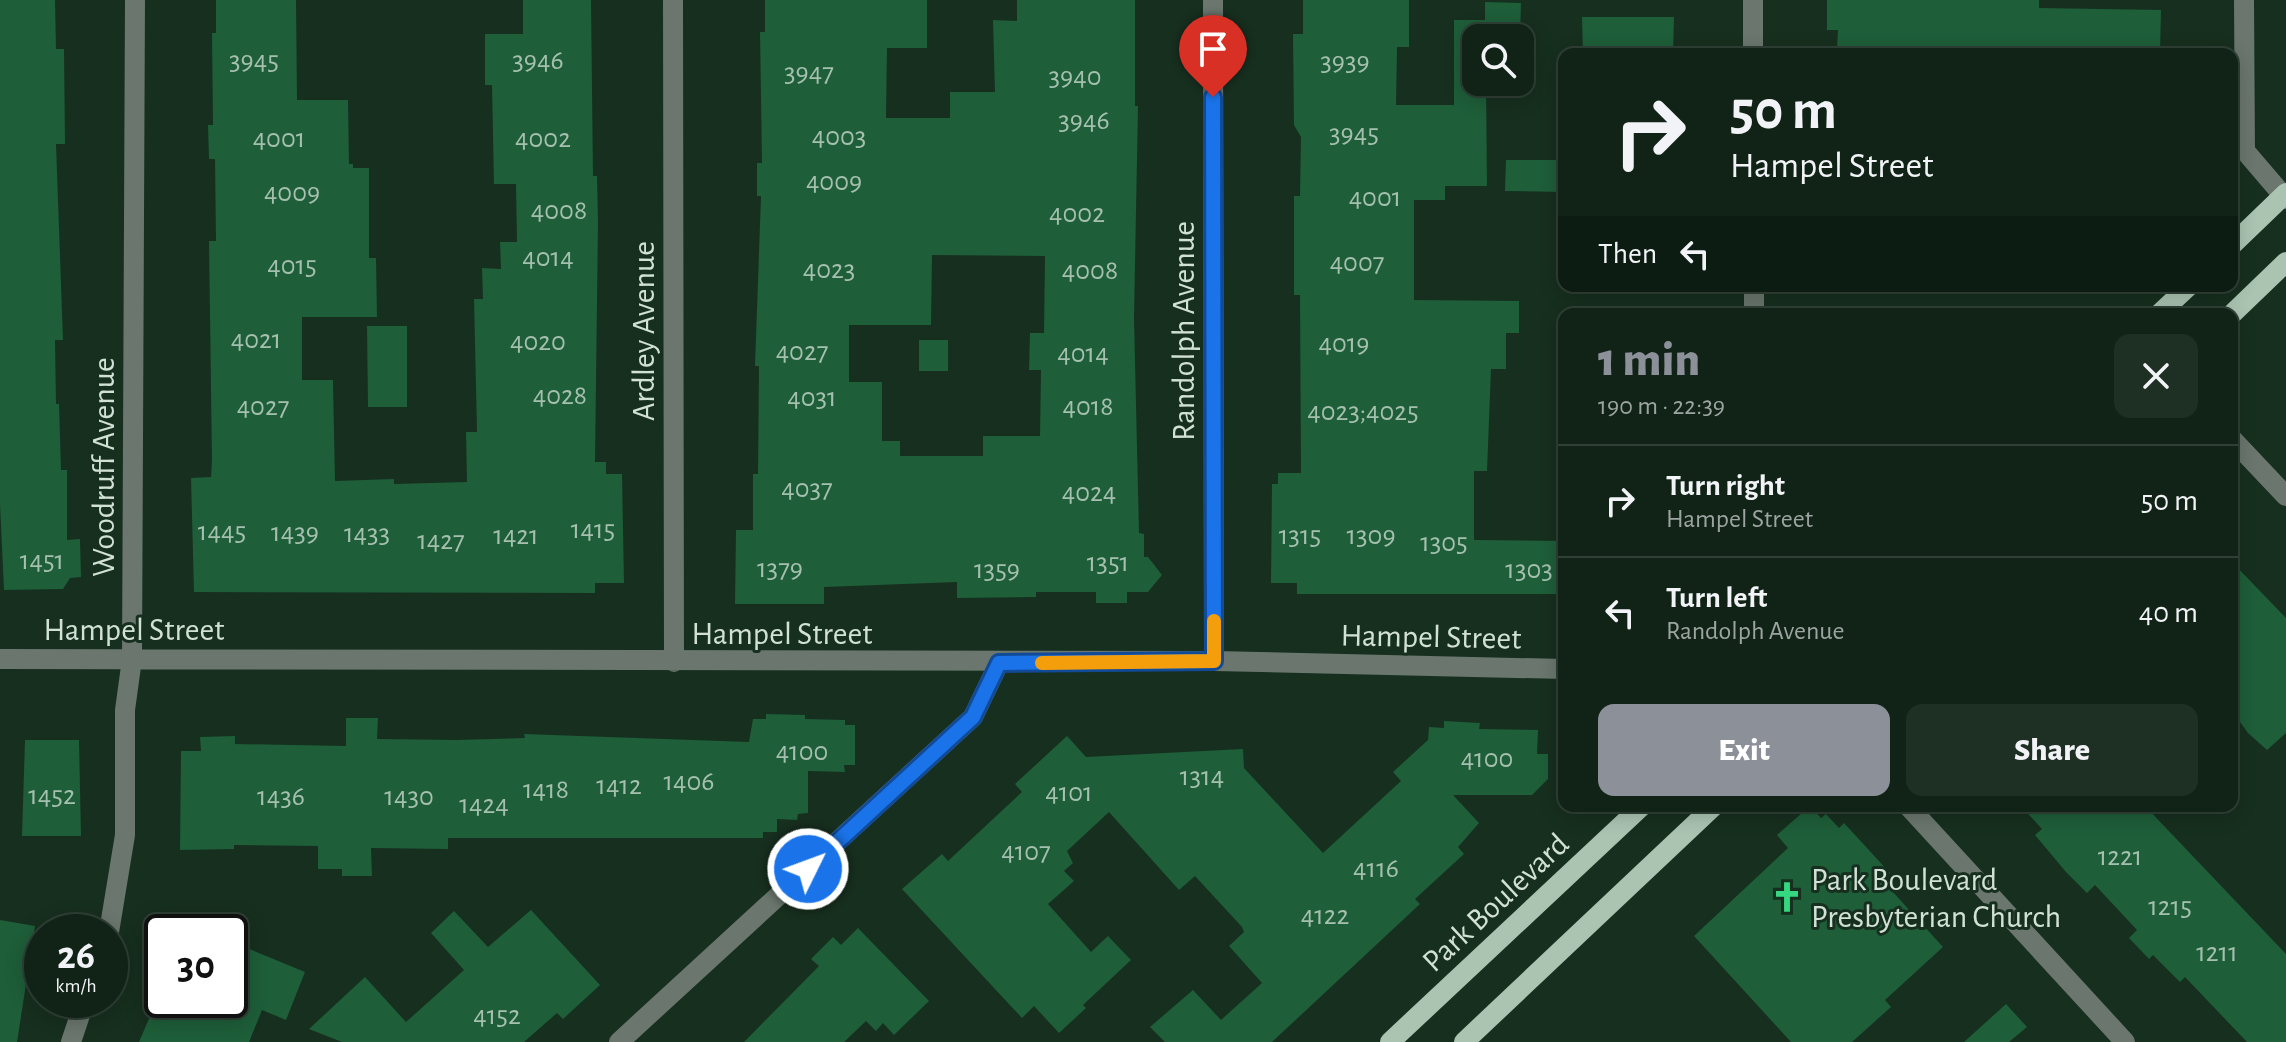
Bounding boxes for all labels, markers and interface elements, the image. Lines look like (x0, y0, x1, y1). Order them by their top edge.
pin (1179, 15, 1247, 97)
map controls (1462, 24, 1534, 96)
button: search (1462, 24, 1534, 96)
icon: arrive (1191, 27, 1235, 71)
house number: 3945 (229, 47, 279, 75)
house number: 3946 (512, 47, 564, 75)
house number: 3939 (1320, 48, 1370, 76)
house number: 3947 (784, 59, 834, 87)
house number: 3940 (1049, 63, 1101, 91)
icon: right (1598, 80, 1702, 184)
text: 50 m (1730, 83, 1837, 139)
house number: 3946 (1058, 107, 1110, 135)
house number: 3945 (1329, 120, 1379, 148)
house number: 4003 (812, 123, 866, 151)
house number: 4001 (253, 125, 305, 153)
house number: 4002 (515, 125, 571, 153)
text: Hampel Street (1730, 148, 1933, 184)
house number: 4009 (806, 168, 862, 196)
house number: 4009 (264, 179, 320, 207)
house number: 4001 (1349, 184, 1401, 212)
house number: 4008 (531, 197, 587, 225)
house number: 4002 (1049, 200, 1105, 228)
street label: Randolph Avenue (1168, 221, 1200, 441)
icon: left (1673, 232, 1717, 276)
text: Then (1598, 239, 1657, 269)
street label: Ardley Avenue (628, 241, 660, 421)
house number: 4014 (522, 244, 574, 272)
house number: 4007 (1330, 249, 1384, 277)
house number: 4015 (267, 252, 317, 280)
house number: 4023 (803, 256, 855, 284)
house number: 4008 (1062, 257, 1118, 285)
house number: 4021 (231, 326, 281, 354)
house number: 4020 (510, 328, 566, 356)
house number: 4019 (1318, 330, 1370, 358)
button: close (2114, 334, 2198, 418)
text: 1 min (1598, 337, 1700, 385)
house number: 4027 (776, 338, 828, 366)
house number: 4014 (1057, 340, 1109, 368)
street label: Woodruff Avenue (88, 357, 120, 577)
house number: 4028 (533, 382, 587, 410)
house number: 4031 (787, 384, 837, 412)
house number: 4027 (237, 393, 289, 421)
house number: 4018 (1062, 393, 1114, 421)
text: 190 m · 22:39 (1598, 393, 1725, 419)
house number: 4023;4025 (1307, 398, 1419, 426)
text: Turn right (1666, 471, 1785, 501)
house number: 4037 (781, 475, 833, 503)
house number: 4024 (1062, 479, 1116, 507)
icon: right (1598, 479, 1642, 523)
text: 50 m (2141, 486, 2198, 516)
text: Hampel Street (1666, 506, 1813, 532)
house number: 1415 (571, 516, 615, 544)
house number: 1445 (198, 518, 246, 546)
house number: 1439 (271, 519, 319, 547)
house number: 1433 (344, 520, 390, 548)
house number: 1421 (493, 522, 539, 550)
house number: 1315 (1279, 522, 1321, 550)
house number: 1309 (1346, 522, 1396, 550)
house number: 1427 (417, 527, 465, 555)
house number: 1305 (1420, 529, 1468, 557)
house number: 1451 (20, 547, 64, 575)
house number: 1351 (1087, 549, 1129, 577)
house number: 1379 (757, 555, 803, 583)
house number: 1359 (974, 556, 1020, 584)
house number: 1303 (1505, 556, 1553, 584)
text: Turn left (1666, 583, 1767, 613)
icon: left (1598, 591, 1642, 635)
text: 40 m (2139, 598, 2198, 628)
street label: Hampel Street (44, 614, 224, 646)
street label: Hampel Street (692, 618, 872, 650)
text: Randolph Avenue (1666, 618, 1845, 644)
street label: Hampel Street (1340, 619, 1522, 655)
button: Exit (1598, 704, 1890, 796)
button: Share (1906, 704, 2198, 796)
house number: 4100 (776, 738, 828, 766)
house number: 4100 (1461, 745, 1513, 773)
house number: 1314 (1180, 763, 1224, 791)
house number: 1406 (663, 768, 715, 796)
house number: 1412 (596, 772, 642, 800)
house number: 1418 (523, 776, 569, 804)
house number: 4101 (1045, 779, 1093, 807)
house number: 1452 (28, 782, 76, 810)
house number: 1436 (257, 783, 305, 811)
house number: 1430 (384, 783, 434, 811)
house number: 1424 (459, 791, 509, 819)
position arrow (766, 827, 850, 911)
street label: Park Boulevard (1417, 827, 1575, 978)
house number: 4107 (1001, 838, 1051, 866)
house number: 1221 (2098, 843, 2142, 871)
house number: 4116 (1353, 855, 1399, 883)
place label: Park Boulevard Presbyterian Church (1811, 864, 2061, 933)
church icon: Park Boulevard Presbyterian Church (1770, 880, 1804, 914)
house number: 1215 (2148, 893, 2192, 921)
house number: 4122 (1301, 902, 1349, 930)
speed limit sign: 30 (144, 914, 248, 1018)
text: 26 (57, 936, 95, 976)
house number: 1211 (2196, 939, 2238, 967)
text: km/h (55, 976, 97, 996)
house number: 4152 (473, 1002, 521, 1030)

